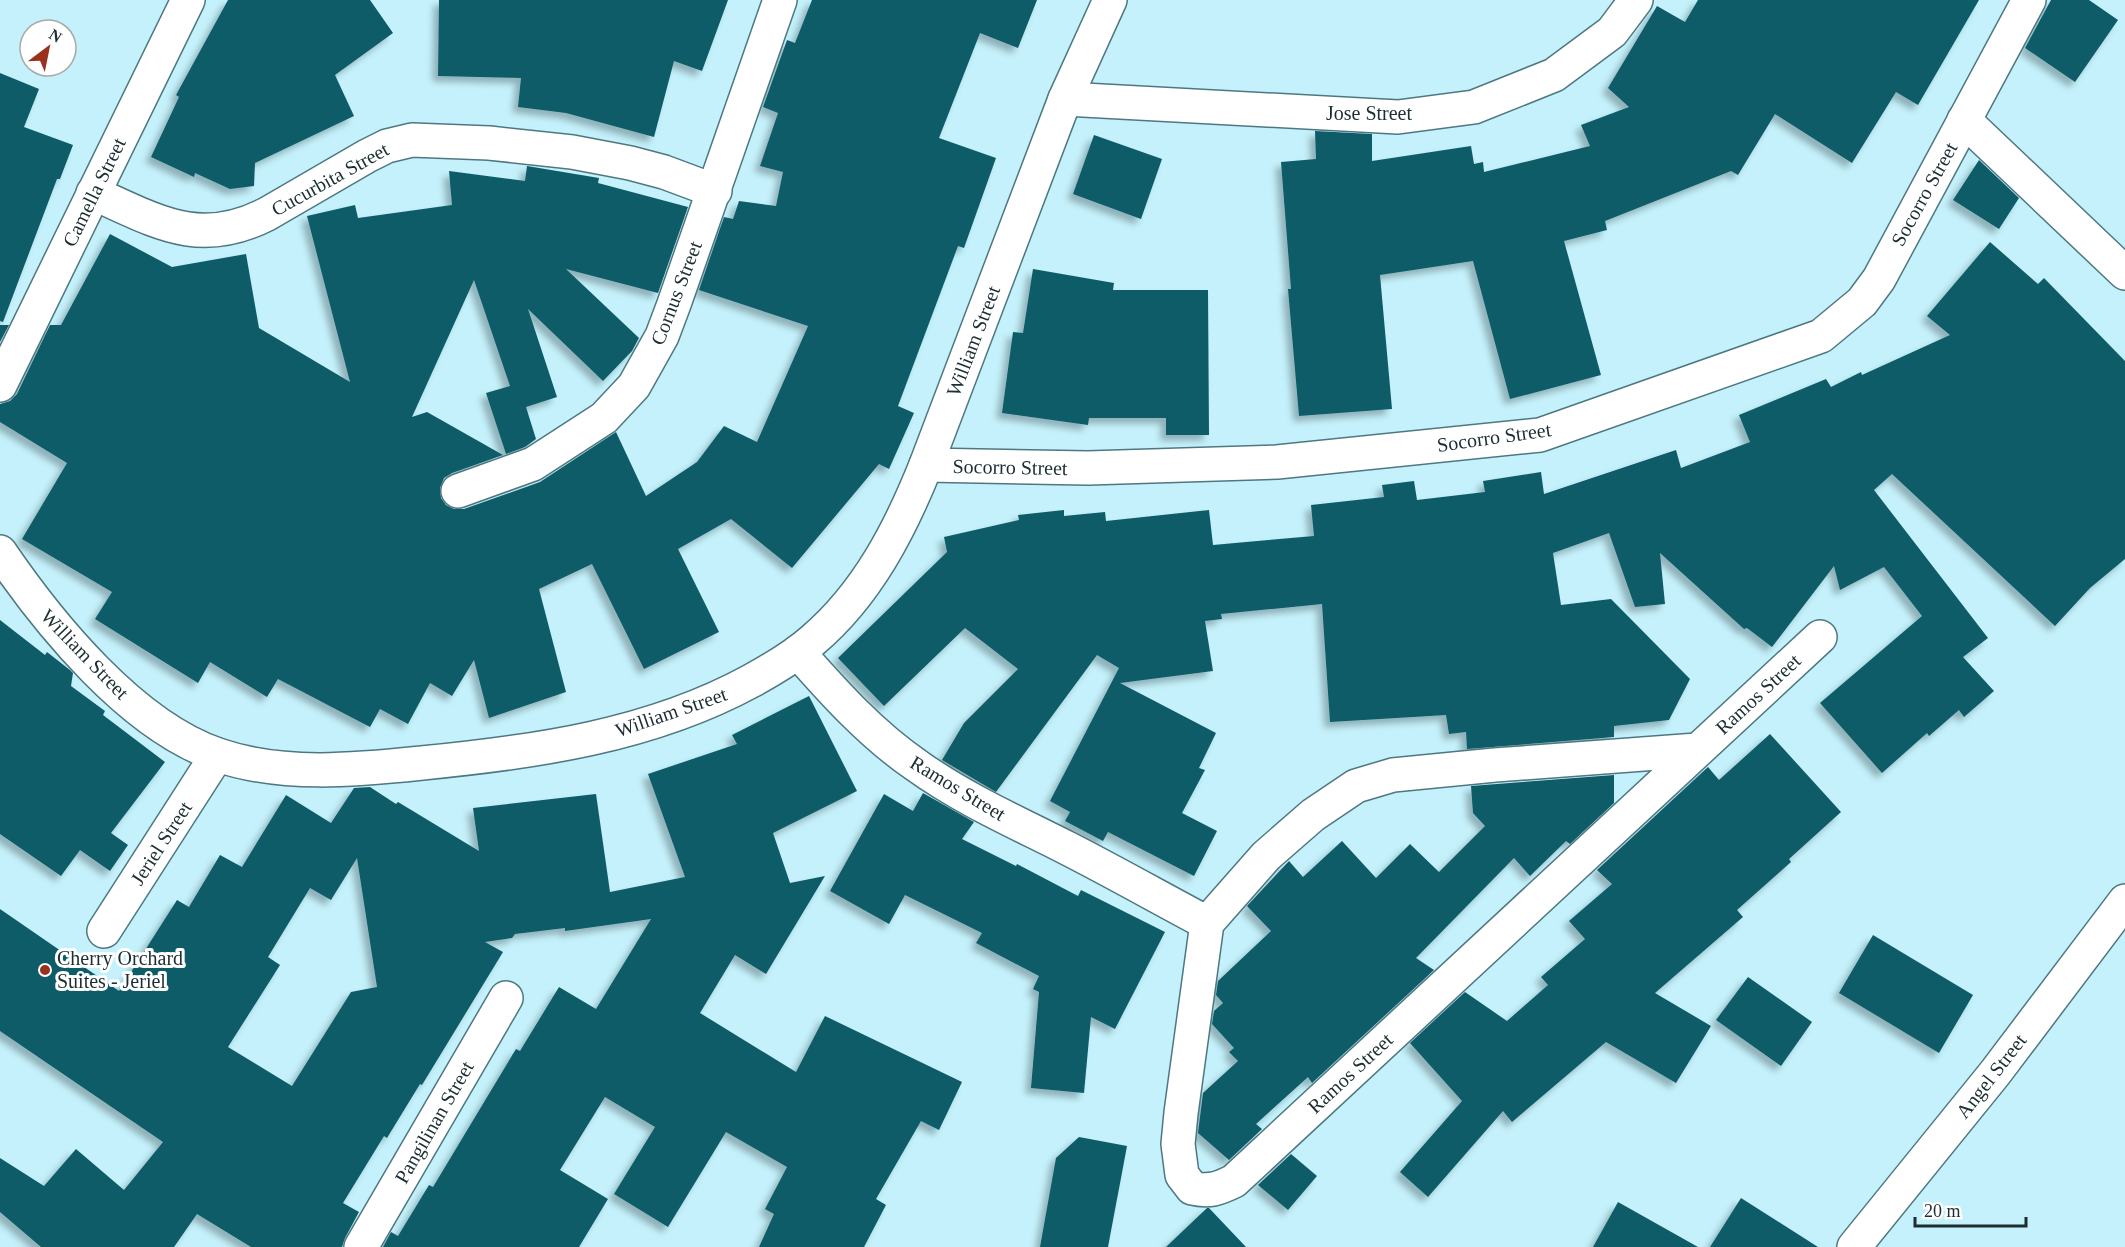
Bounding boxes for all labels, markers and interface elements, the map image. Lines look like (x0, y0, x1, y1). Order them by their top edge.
north arrow (18, 18, 78, 78)
text: N (46, 25, 65, 46)
street label: Jose Street (1326, 102, 1412, 124)
street label: Camella Street (58, 134, 130, 250)
street label: Cucurbita Street (268, 138, 393, 220)
street label: Socorro Street (1887, 138, 1962, 250)
street label: Cornus Street (646, 238, 706, 348)
street label: William Street (942, 282, 1004, 399)
street label: Socorro Street (1436, 418, 1553, 456)
street label: Socorro Street (952, 455, 1068, 479)
street label: William Street (37, 604, 134, 704)
street label: Ramos Street (1711, 649, 1805, 739)
street label: William Street (612, 683, 730, 741)
street label: Ramos Street (906, 751, 1010, 825)
street label: Jeriel Street (126, 797, 196, 889)
place label: Cherry Orchard Suites - Jeriel (57, 947, 183, 992)
marker: Cherry Orchard Suites - Jeriel (38, 963, 52, 977)
street label: Ramos Street (1303, 1028, 1397, 1118)
street label: Angel Street (1951, 1029, 2032, 1123)
street label: Pangilinan Street (390, 1057, 479, 1187)
scale bar (1915, 1190, 2026, 1228)
text: 20 m (1924, 1201, 1961, 1221)

